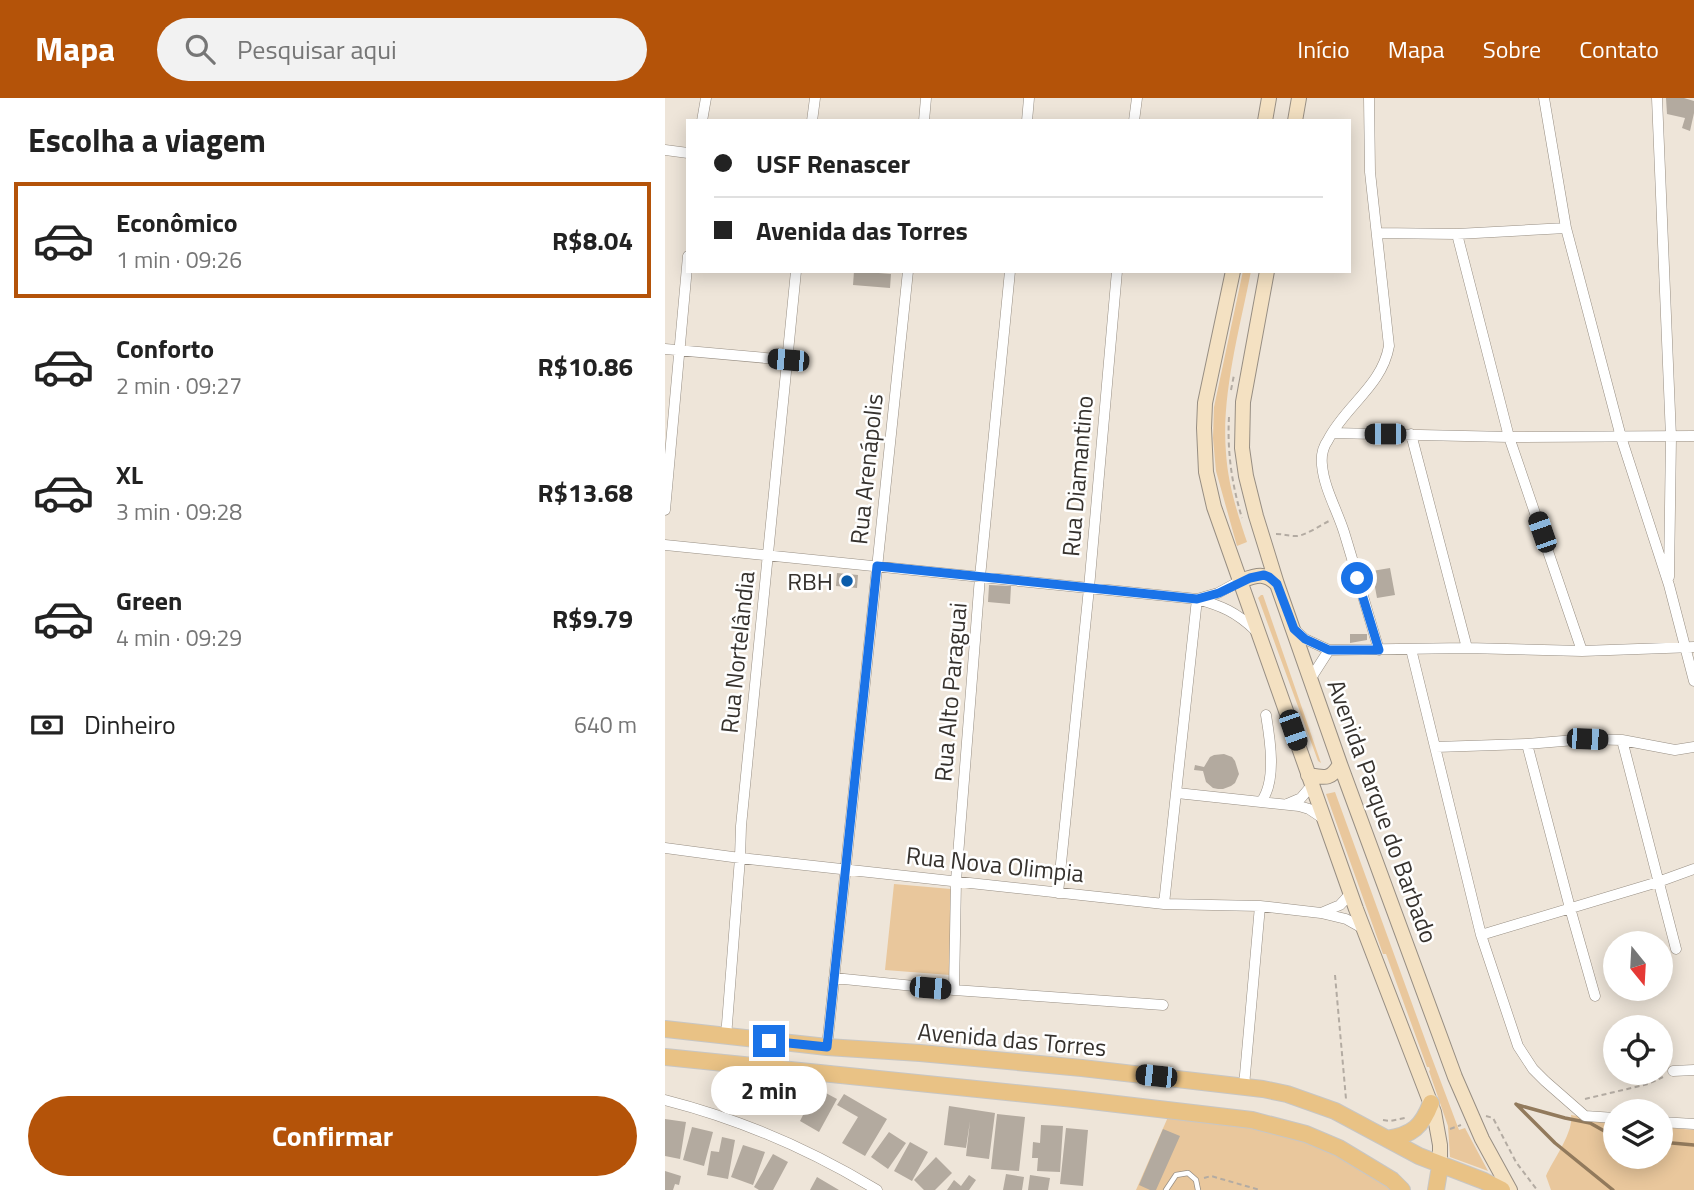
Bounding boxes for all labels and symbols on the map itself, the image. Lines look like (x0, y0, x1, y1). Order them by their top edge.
car (767, 348, 810, 372)
street label: Rua Arenápolis (840, 392, 892, 546)
street label: Rua Diamantino (1052, 394, 1102, 558)
car (1365, 424, 1407, 445)
car (1526, 509, 1559, 555)
route start (1341, 562, 1373, 594)
place label: RBH (787, 563, 833, 599)
street label: Rua Nortelândia (711, 569, 763, 735)
marker: RBH (839, 573, 855, 589)
street label: Rua Alto Paraguai (924, 601, 976, 783)
street label: Avenida Parque do Barbado (1319, 674, 1447, 948)
car (1277, 707, 1310, 753)
car (1566, 728, 1609, 750)
street label: Rua Nova Olimpia (904, 837, 1086, 891)
north arrow (1603, 931, 1673, 1001)
car (909, 976, 952, 1000)
street label: Avenida das Torres (916, 1013, 1108, 1065)
route end (753, 1025, 785, 1057)
car (1135, 1063, 1178, 1089)
callout: 2 min (711, 1066, 827, 1114)

